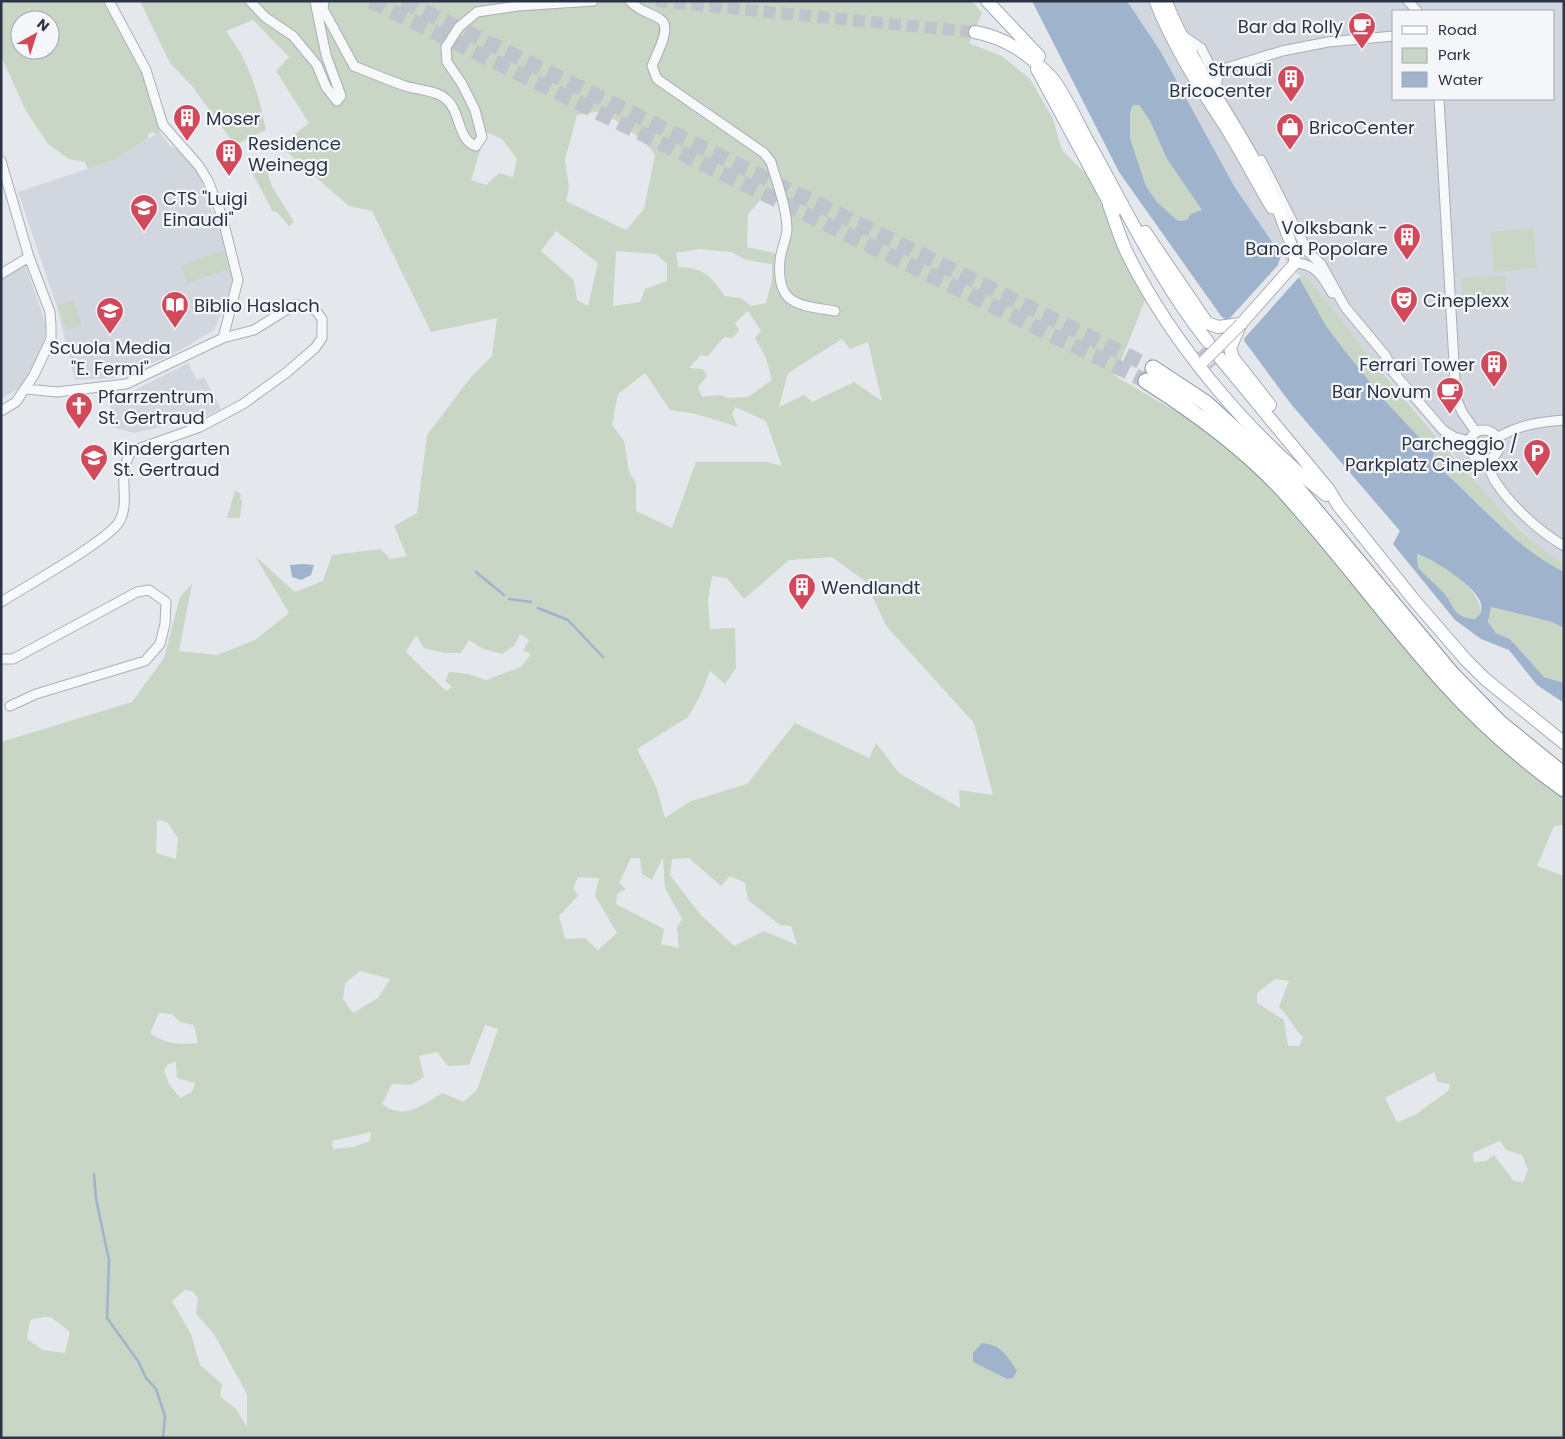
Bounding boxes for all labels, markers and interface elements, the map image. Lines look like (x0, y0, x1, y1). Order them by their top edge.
north arrow (10, 10, 60, 60)
legend (1392, 10, 1555, 100)
cafe icon: Bar da Rolly (1347, 11, 1377, 50)
text: N (33, 14, 54, 36)
place label: Bar da Rolly (1238, 14, 1343, 39)
text: Road (1438, 19, 1477, 40)
text: Park (1438, 44, 1470, 65)
place label: Straudi Bricocenter (1169, 57, 1272, 103)
building icon: Straudi Bricocenter (1276, 64, 1306, 103)
text: Water (1438, 69, 1484, 90)
building icon: Moser (172, 103, 202, 142)
place label: Moser (206, 106, 261, 131)
shop icon: BricoCenter (1275, 112, 1305, 151)
place label: BricoCenter (1309, 115, 1415, 140)
place label: Residence Weinegg (248, 131, 341, 177)
building icon: Residence Weinegg (214, 138, 244, 177)
place label: CTS "Luigi Einaudi" (163, 186, 248, 232)
school or university icon: CTS "Luigi Einaudi" (129, 193, 159, 232)
place label: Volksbank - Banca Popolare (1245, 215, 1388, 261)
building icon: Volksbank - Banca Popolare (1392, 222, 1422, 261)
theatre icon: Cineplexx (1389, 285, 1419, 324)
place label: Cineplexx (1423, 288, 1509, 313)
library icon: Biblio Haslach (160, 290, 190, 329)
place label: Biblio Haslach (194, 293, 320, 318)
school or university icon: Scuola Media "E. Fermi" (95, 296, 125, 335)
place label: Scuola Media "E. Fermi" (49, 335, 171, 381)
building icon: Ferrari Tower (1479, 349, 1509, 388)
place label: Ferrari Tower (1359, 352, 1475, 377)
cafe icon: Bar Novum (1435, 376, 1465, 415)
place label: Bar Novum (1332, 379, 1431, 404)
place label: Pfarrzentrum St. Gertraud (98, 384, 214, 430)
church icon: Pfarrzentrum St. Gertraud (64, 391, 94, 430)
place label: Parcheggio / Parkplatz Cineplexx (1345, 431, 1518, 477)
place label: Kindergarten St. Gertraud (113, 436, 230, 482)
parking icon: Parcheggio / Parkplatz Cineplexx (1522, 438, 1552, 477)
school or university icon: Kindergarten St. Gertraud (79, 443, 109, 482)
building icon: Wendlandt (787, 572, 817, 611)
place label: Wendlandt (821, 575, 920, 600)

